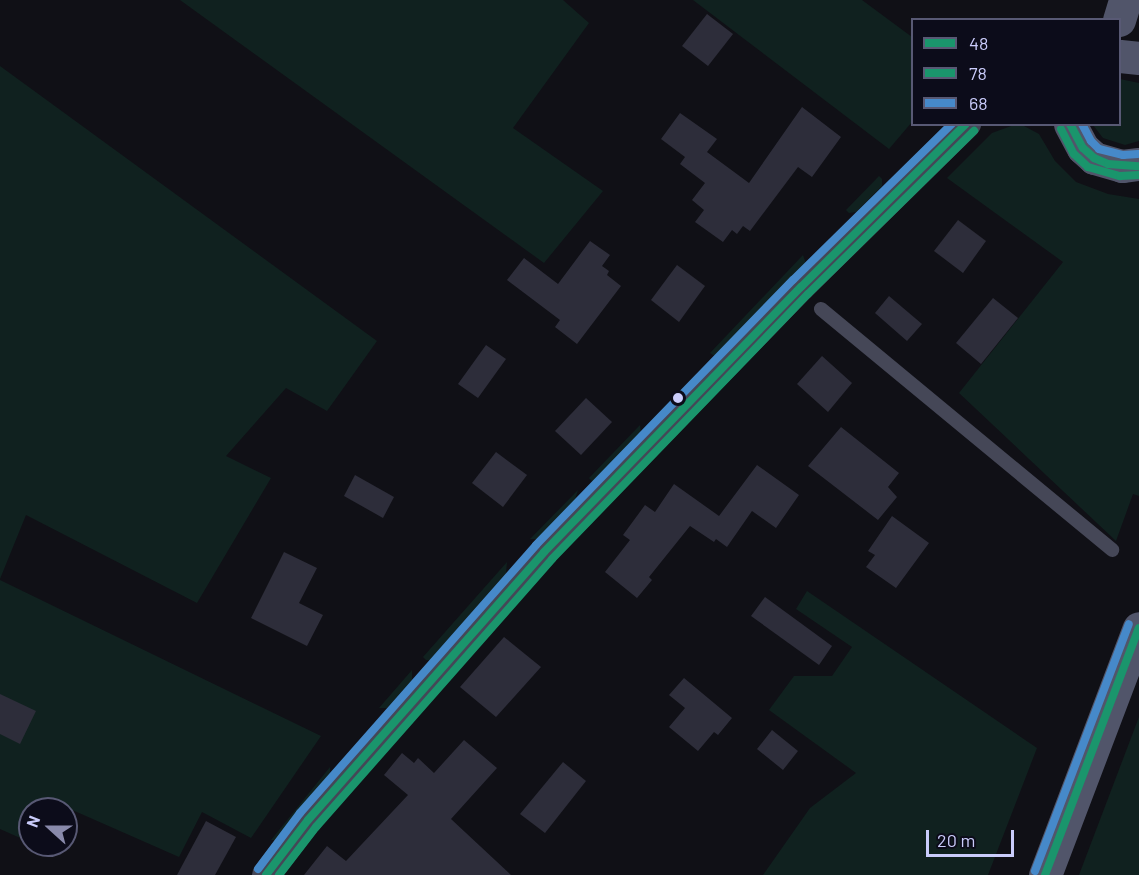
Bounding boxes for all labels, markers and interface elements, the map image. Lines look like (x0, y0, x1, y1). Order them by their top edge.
legend (911, 18, 1121, 126)
text: 48 (969, 32, 988, 54)
text: 78 (969, 62, 987, 84)
text: 68 (969, 92, 988, 114)
unlabelled marker (672, 392, 684, 404)
north arrow (18, 797, 78, 857)
text: N (22, 813, 43, 829)
scale bar (929, 818, 1018, 856)
text: 20 m (937, 829, 975, 851)

